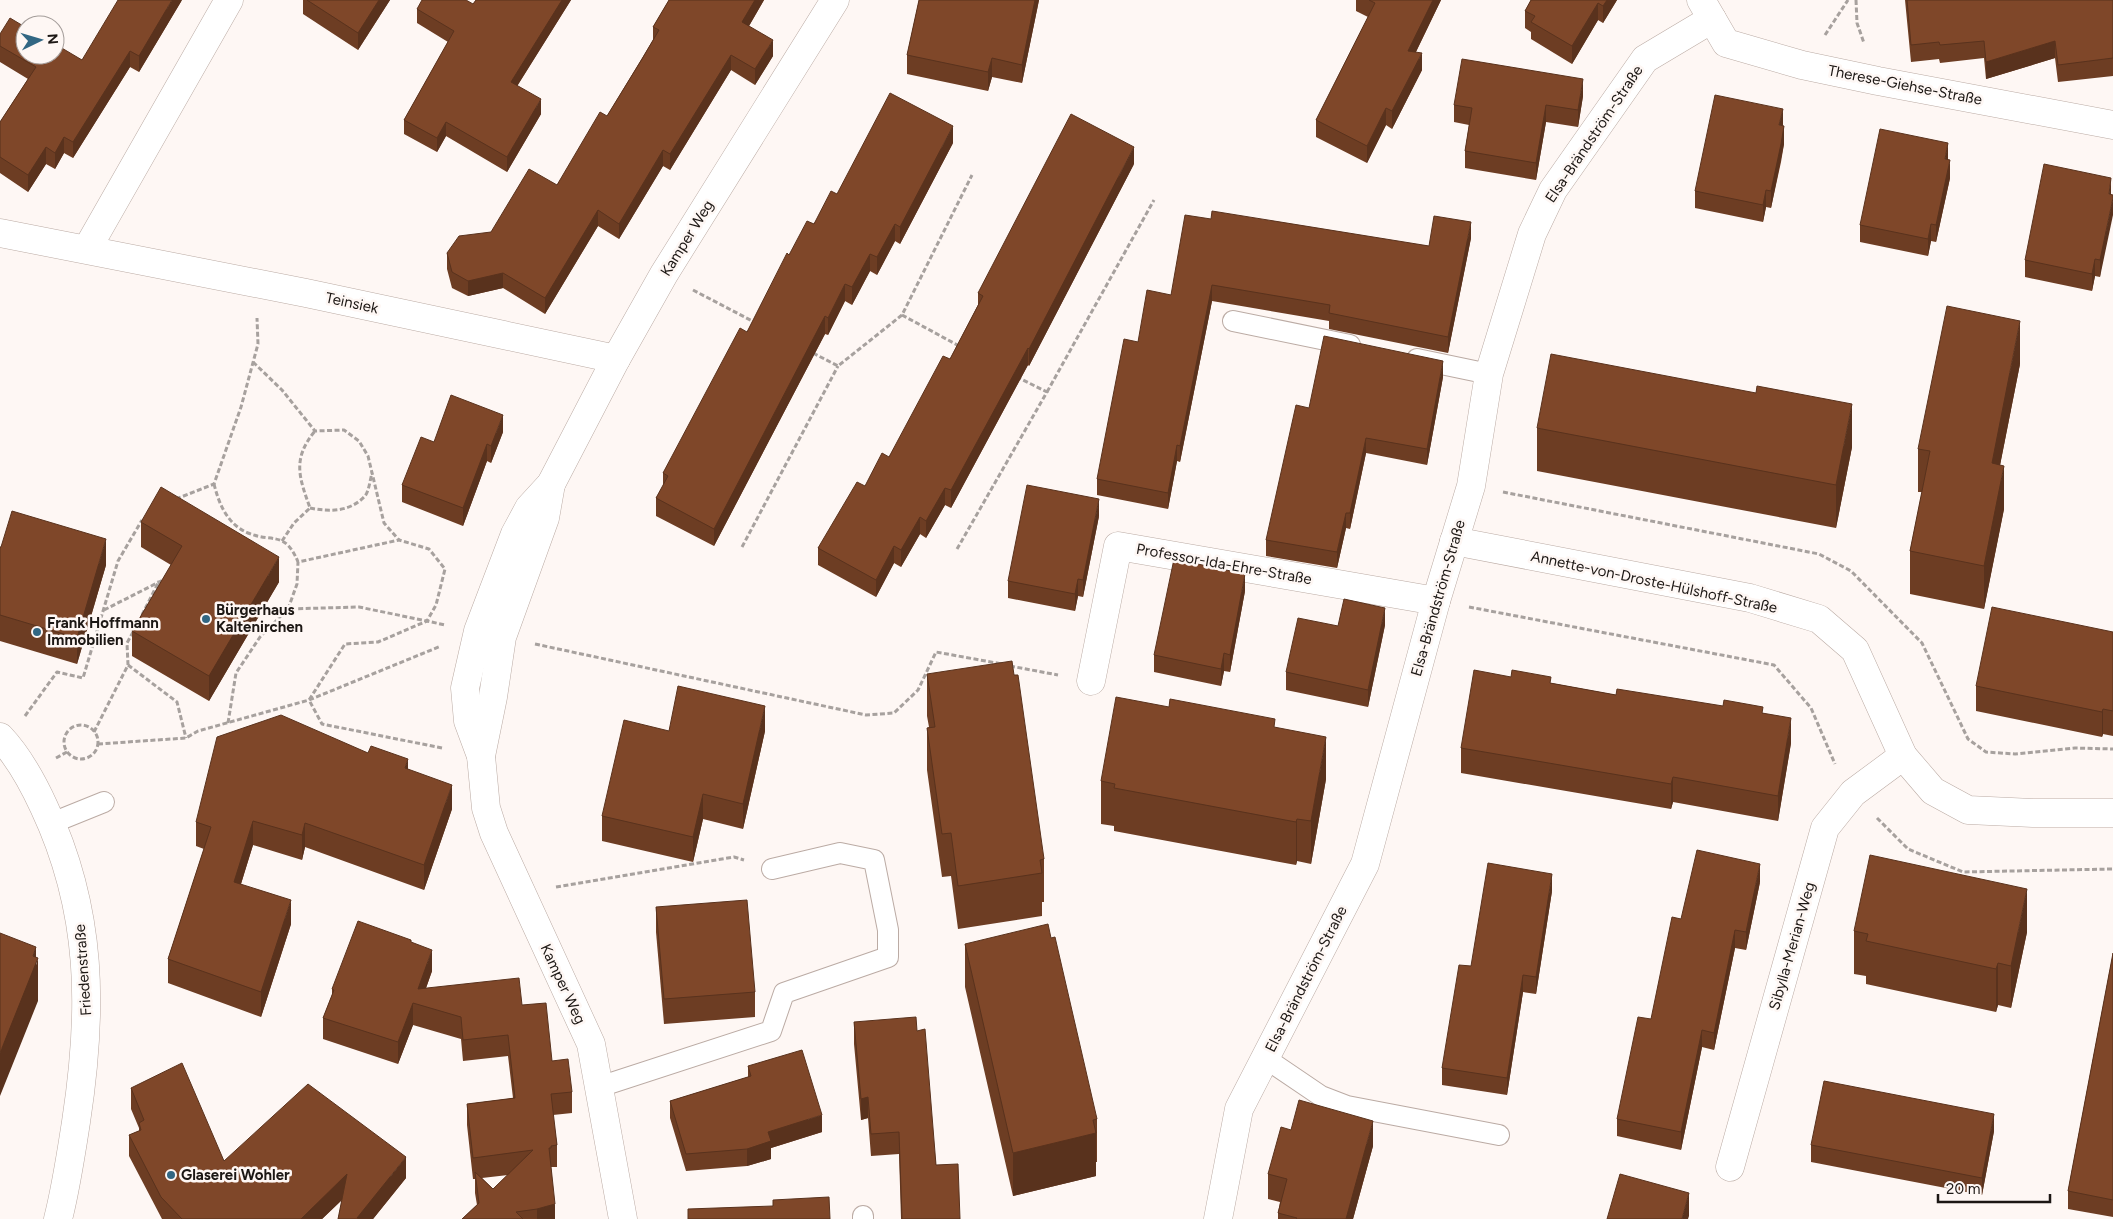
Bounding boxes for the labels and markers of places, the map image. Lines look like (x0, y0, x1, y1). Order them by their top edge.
place label: Bürgerhaus Kaltenirchen (216, 601, 303, 636)
marker: Bürgerhaus Kaltenirchen (200, 613, 212, 625)
place label: Frank Hoffmann Immobilien (47, 614, 159, 649)
marker: Frank Hoffmann Immobilien (31, 626, 43, 638)
place label: Glaserei Wohler (181, 1166, 290, 1184)
marker: Glaserei Wohler (165, 1169, 177, 1181)

